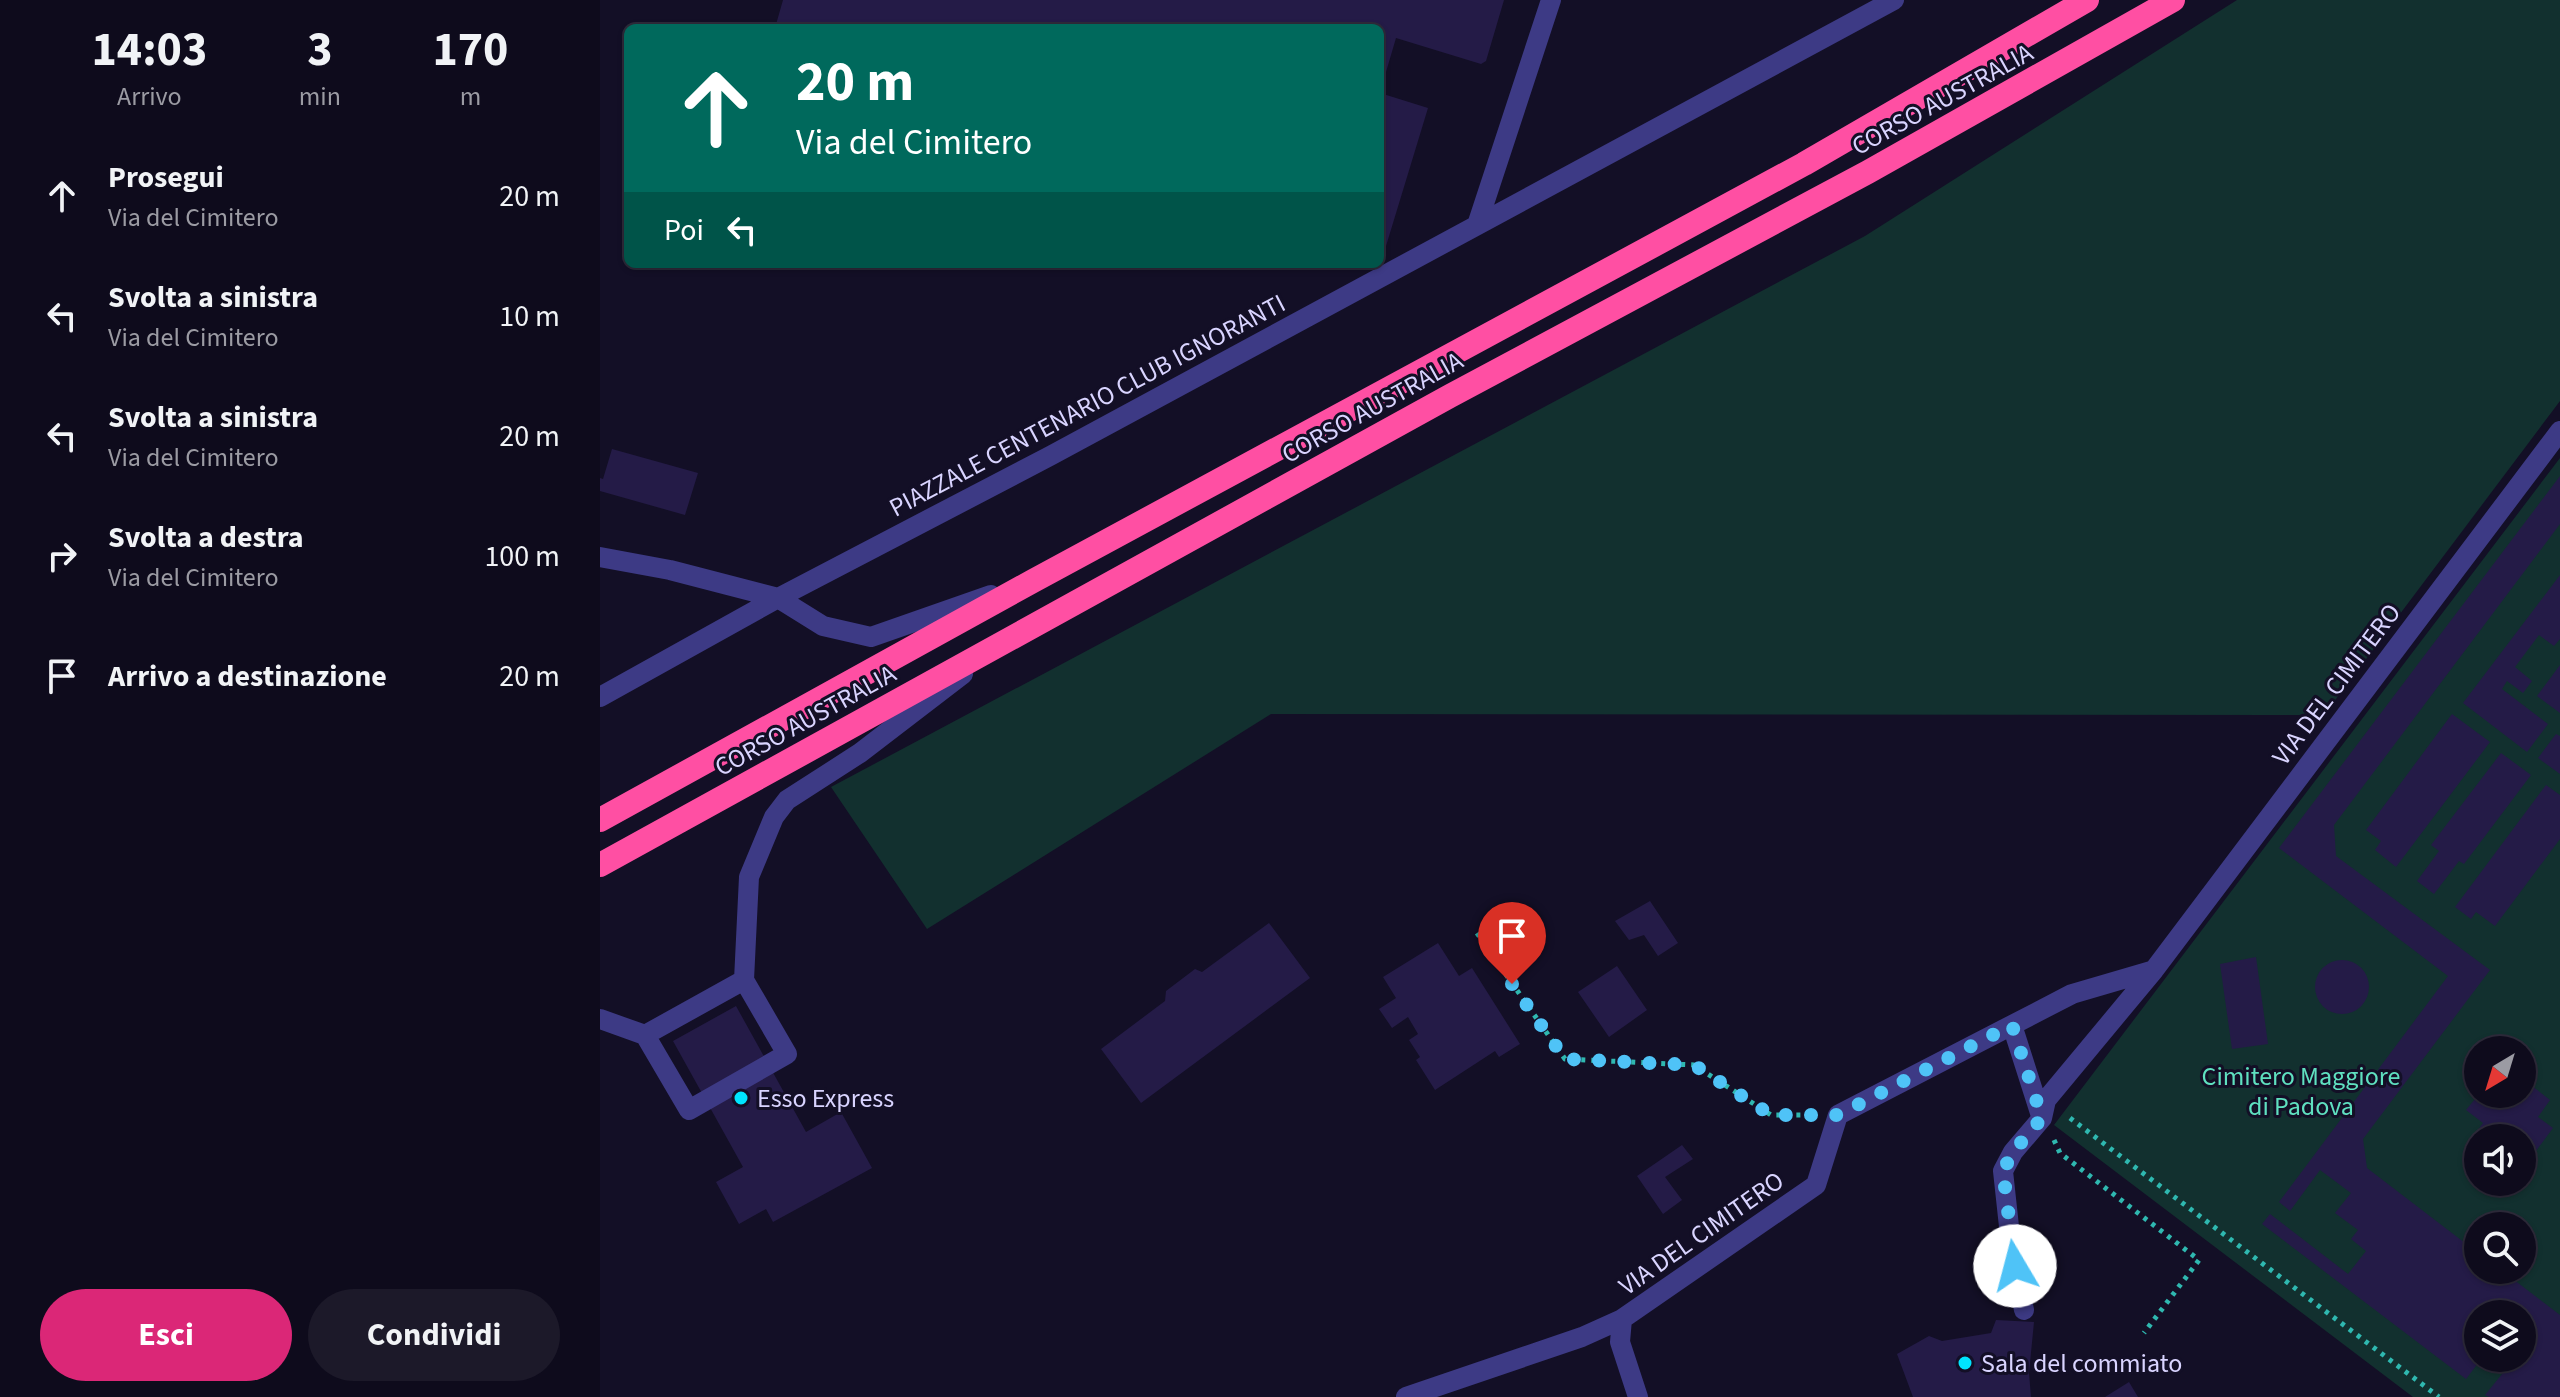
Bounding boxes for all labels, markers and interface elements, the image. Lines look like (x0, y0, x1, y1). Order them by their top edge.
text: 14:03 (91, 16, 207, 84)
text: 3 (307, 16, 333, 84)
text: 170 (432, 16, 508, 84)
street label: CORSO AUSTRALIA (1845, 34, 2040, 165)
text: 20 m (796, 43, 914, 122)
icon: ahead (664, 56, 768, 160)
text: Arrivo (117, 78, 182, 115)
text: min (299, 78, 341, 115)
text: m (460, 78, 481, 115)
text: Via del Cimitero (796, 117, 1032, 168)
text: Prosegui (108, 156, 224, 199)
icon: ahead (40, 174, 84, 218)
text: 20 m (499, 175, 560, 218)
text: Via del Cimitero (108, 199, 279, 236)
icon: left (720, 208, 764, 252)
text: Poi (664, 209, 704, 252)
text: Svolta a sinistra (108, 276, 318, 319)
street label: PIAZZALE CENTENARIO CLUB IGNORANTI (883, 285, 1292, 526)
icon: left (40, 294, 84, 338)
text: 10 m (499, 295, 560, 338)
text: Via del Cimitero (108, 319, 279, 356)
street label: CORSO AUSTRALIA (1275, 342, 1470, 473)
text: Svolta a sinistra (108, 396, 318, 439)
icon: left (40, 414, 84, 458)
text: 20 m (499, 415, 560, 458)
text: Via del Cimitero (108, 439, 279, 476)
text: Svolta a destra (108, 516, 304, 559)
icon: right (40, 534, 84, 578)
text: 100 m (484, 535, 560, 578)
text: Via del Cimitero (108, 559, 279, 596)
street label: VIA DEL CIMITERO (2263, 596, 2410, 773)
icon: arrive (40, 654, 84, 698)
text: Arrivo a destinazione (108, 655, 387, 698)
text: 20 m (499, 655, 560, 698)
street label: CORSO AUSTRALIA (708, 655, 903, 786)
pin (1478, 902, 1546, 984)
icon: arrive (1490, 914, 1534, 958)
north arrow (2464, 1036, 2536, 1108)
map controls (2464, 1036, 2536, 1372)
park label: Cimitero Maggiore di Padova (2202, 1058, 2400, 1125)
place label: Esso Express (757, 1080, 894, 1117)
marker: Esso Express (732, 1089, 750, 1107)
button: sound (2464, 1124, 2536, 1196)
street label: VIA DEL CIMITERO (1611, 1163, 1791, 1304)
button: search (2464, 1212, 2536, 1284)
position arrow (1973, 1224, 2057, 1308)
button: Esci (40, 1289, 292, 1381)
button: Condividi (308, 1289, 560, 1381)
button: layers (2464, 1300, 2536, 1372)
place label: Sala del commiato (1981, 1345, 2182, 1382)
marker: Sala del commiato (1956, 1354, 1974, 1372)

